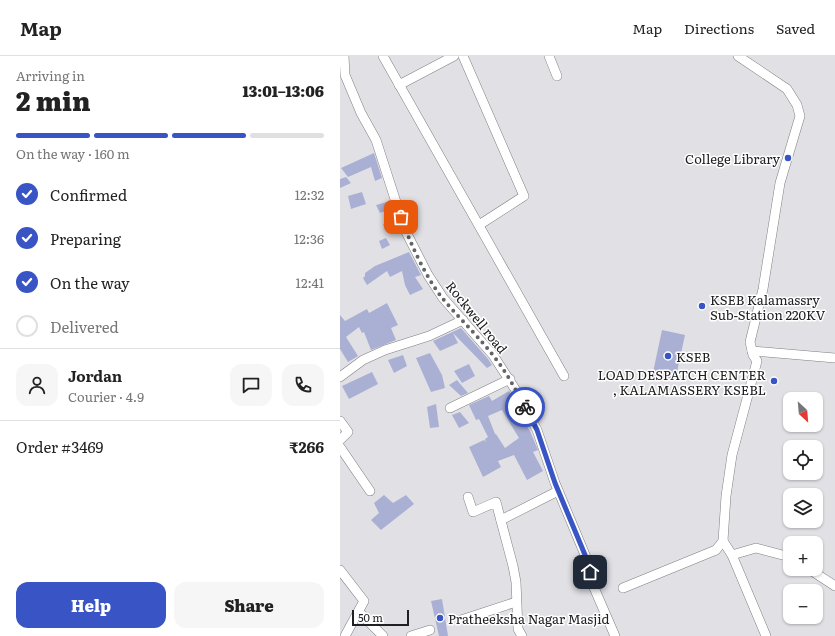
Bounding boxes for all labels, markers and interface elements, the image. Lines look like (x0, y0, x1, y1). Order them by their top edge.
text: Map (20, 14, 62, 42)
text: Map (632, 18, 662, 38)
text: Directions (684, 18, 754, 38)
text: Saved (776, 18, 815, 38)
text: Arriving in (16, 66, 85, 85)
text: 13:01–13:06 (243, 79, 324, 102)
text: 2 min (16, 80, 91, 119)
text: On the way · 160 m (16, 144, 130, 163)
place label: College Library (685, 149, 781, 168)
marker: College Library (783, 153, 793, 163)
icon: check (16, 183, 38, 205)
text: Confirmed (50, 183, 127, 206)
text: 12:32 (295, 185, 324, 204)
pin (384, 200, 418, 234)
icon: bag (390, 206, 412, 228)
icon: check (16, 227, 38, 249)
text: Preparing (50, 227, 121, 250)
text: 12:36 (294, 229, 324, 248)
icon: check (16, 271, 38, 293)
text: On the way (50, 271, 130, 294)
text: 12:41 (296, 273, 324, 292)
street label: Rockwell road (442, 277, 512, 357)
place label: KSEB Kalamassry Sub-Station 220KV (710, 290, 826, 324)
marker: KSEB Kalamassry Sub-Station 220KV (697, 301, 707, 311)
text: Delivered (50, 315, 119, 338)
place label: KSEB (676, 347, 711, 366)
marker: KSEB (663, 351, 673, 361)
button: person (16, 364, 58, 406)
text: Jordan (68, 364, 122, 387)
button: chat (230, 364, 272, 406)
button: phone (282, 364, 324, 406)
place label: LOAD DESPATCH CENTER , KALAMASSERY KSEBL (598, 365, 767, 399)
marker: LOAD DESPATCH CENTER , KALAMASSERY KSEBL (769, 376, 779, 386)
text: Courier · 4.9 (68, 387, 144, 406)
courier (505, 387, 545, 427)
north arrow (783, 392, 823, 432)
map controls (783, 392, 823, 624)
icon: bike (514, 396, 536, 418)
text: Order #3469 (16, 435, 103, 458)
text: ₹266 (289, 435, 324, 458)
button: locate (783, 440, 823, 480)
button: layers (783, 488, 823, 528)
button: + (783, 536, 823, 576)
pin (573, 555, 607, 589)
icon: home (579, 561, 601, 583)
button: Help (16, 582, 166, 628)
button: Share (174, 582, 324, 628)
button: − (783, 584, 823, 624)
scale bar (352, 608, 409, 627)
text: 50 m (358, 609, 383, 625)
place label: Pratheeksha Nagar Masjid (448, 609, 610, 628)
marker: Pratheeksha Nagar Masjid (435, 613, 445, 623)

